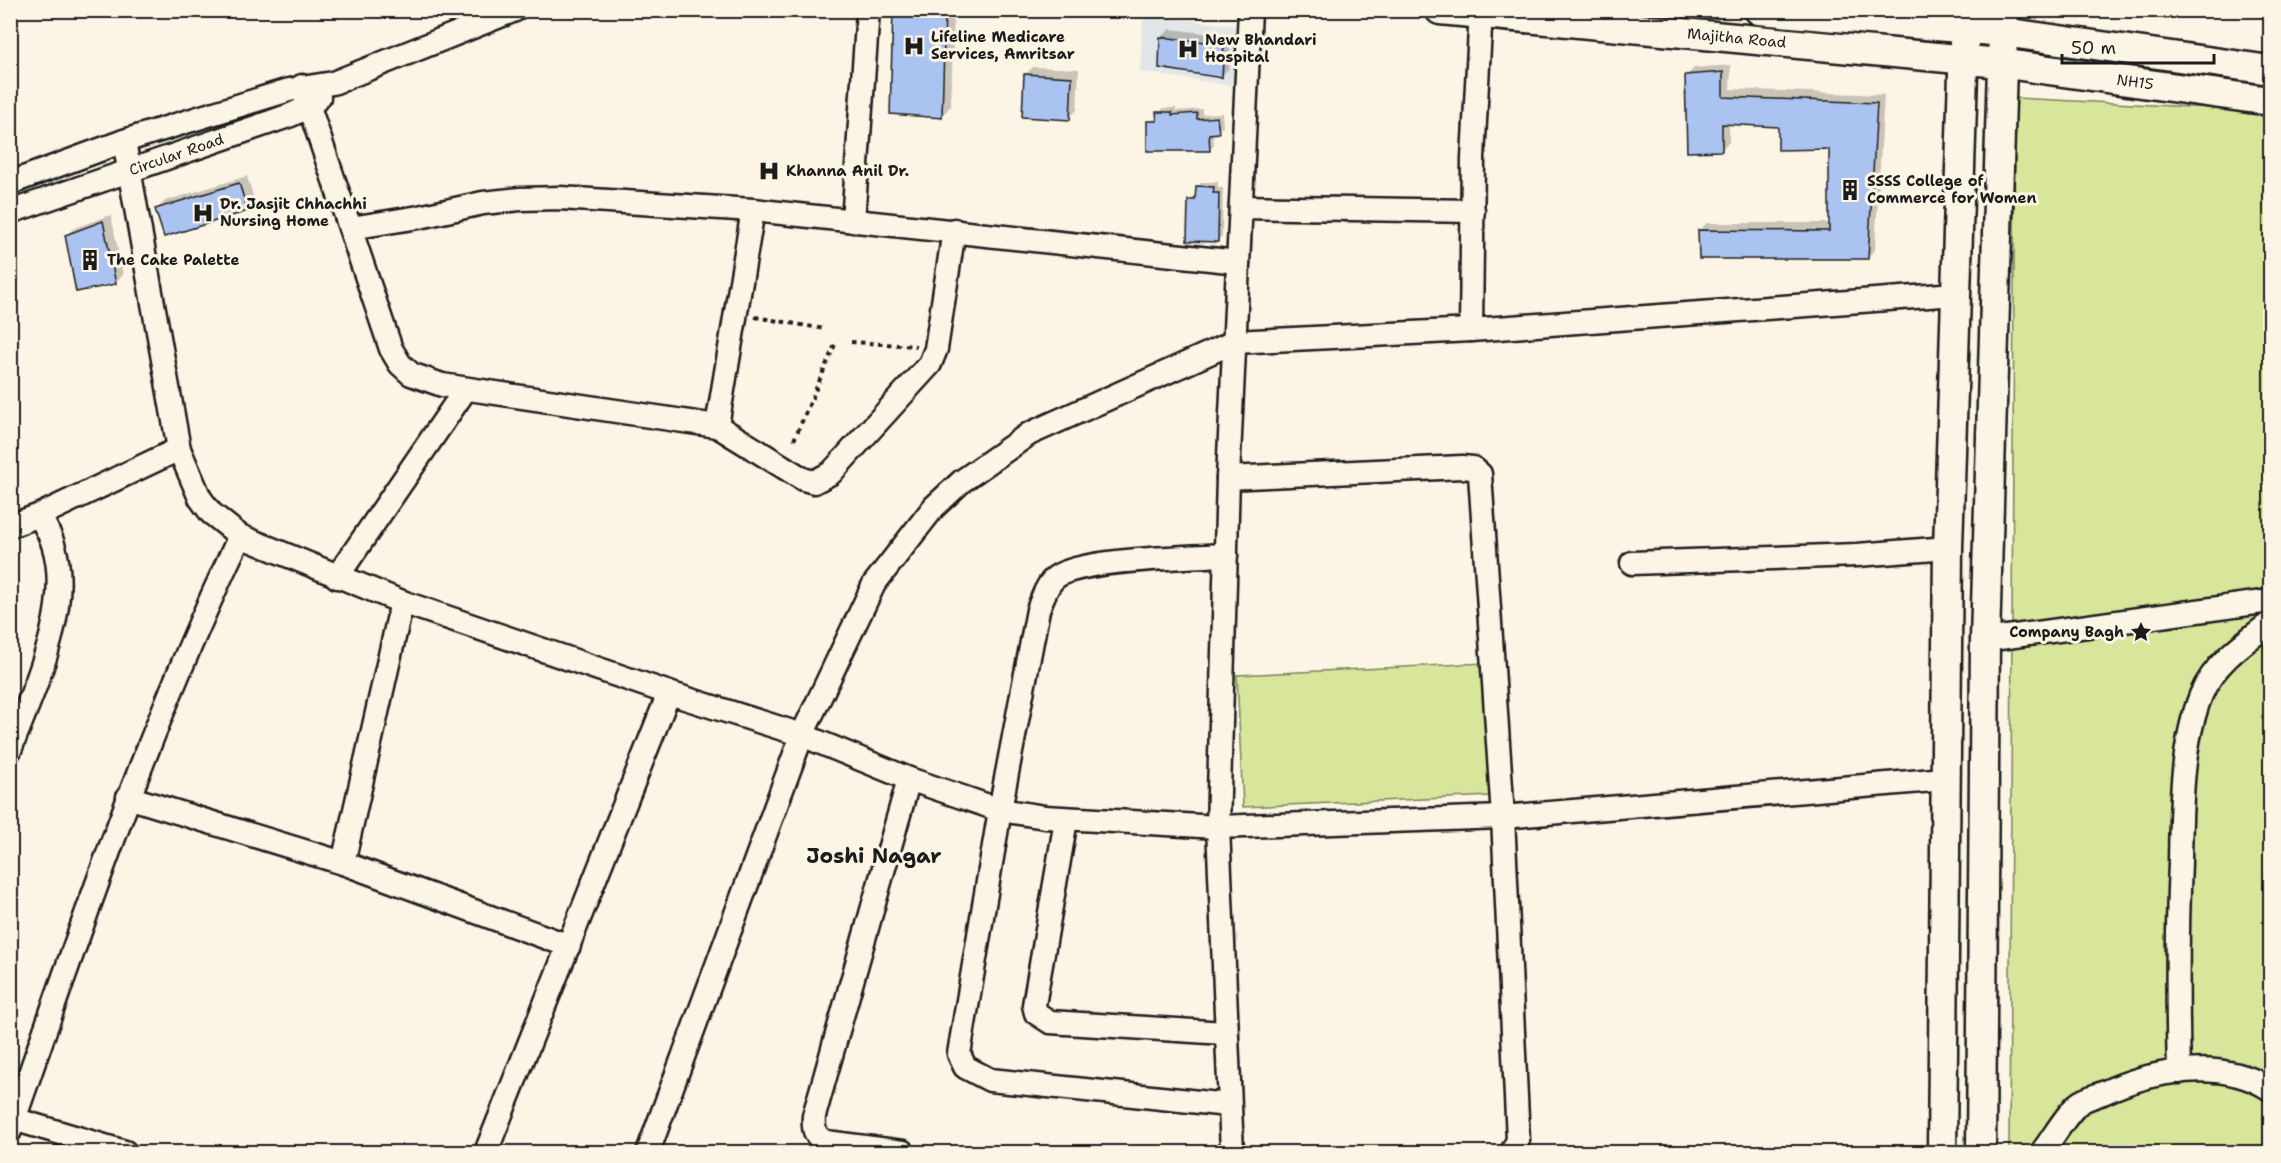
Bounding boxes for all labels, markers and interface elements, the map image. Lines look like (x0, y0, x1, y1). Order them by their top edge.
street label: Majitha Road (1686, 23, 1788, 53)
place label: Lifeline Medicare Services, Amritsar (931, 27, 1075, 64)
scale bar (2062, 27, 2214, 65)
place label: New Bhandari Hospital (1205, 30, 1317, 67)
hospital icon: Lifeline Medicare Services, Amritsar (902, 34, 926, 58)
text: 50 m (2071, 36, 2116, 60)
hospital icon: New Bhandari Hospital (1176, 37, 1200, 61)
street label: NH15 (2115, 70, 2155, 95)
street label: Circular Road (126, 129, 227, 180)
hospital icon: Khanna Anil Dr. (757, 159, 781, 183)
place label: Khanna Anil Dr. (786, 161, 909, 181)
place label: SSSS College of Commerce for Women (1867, 171, 2036, 208)
building icon: SSSS College of Commerce for Women (1838, 178, 1862, 202)
place label: Dr. Jasjit Chhachhi Nursing Home (220, 194, 367, 231)
hospital icon: Dr. Jasjit Chhachhi Nursing Home (191, 201, 215, 225)
building icon: The Cake Palette (78, 248, 102, 272)
place label: The Cake Palette (107, 250, 239, 270)
place icon: Company Bagh (2129, 620, 2153, 644)
place label: Company Bagh (2009, 622, 2124, 642)
district label: Joshi Nagar (806, 842, 942, 870)

